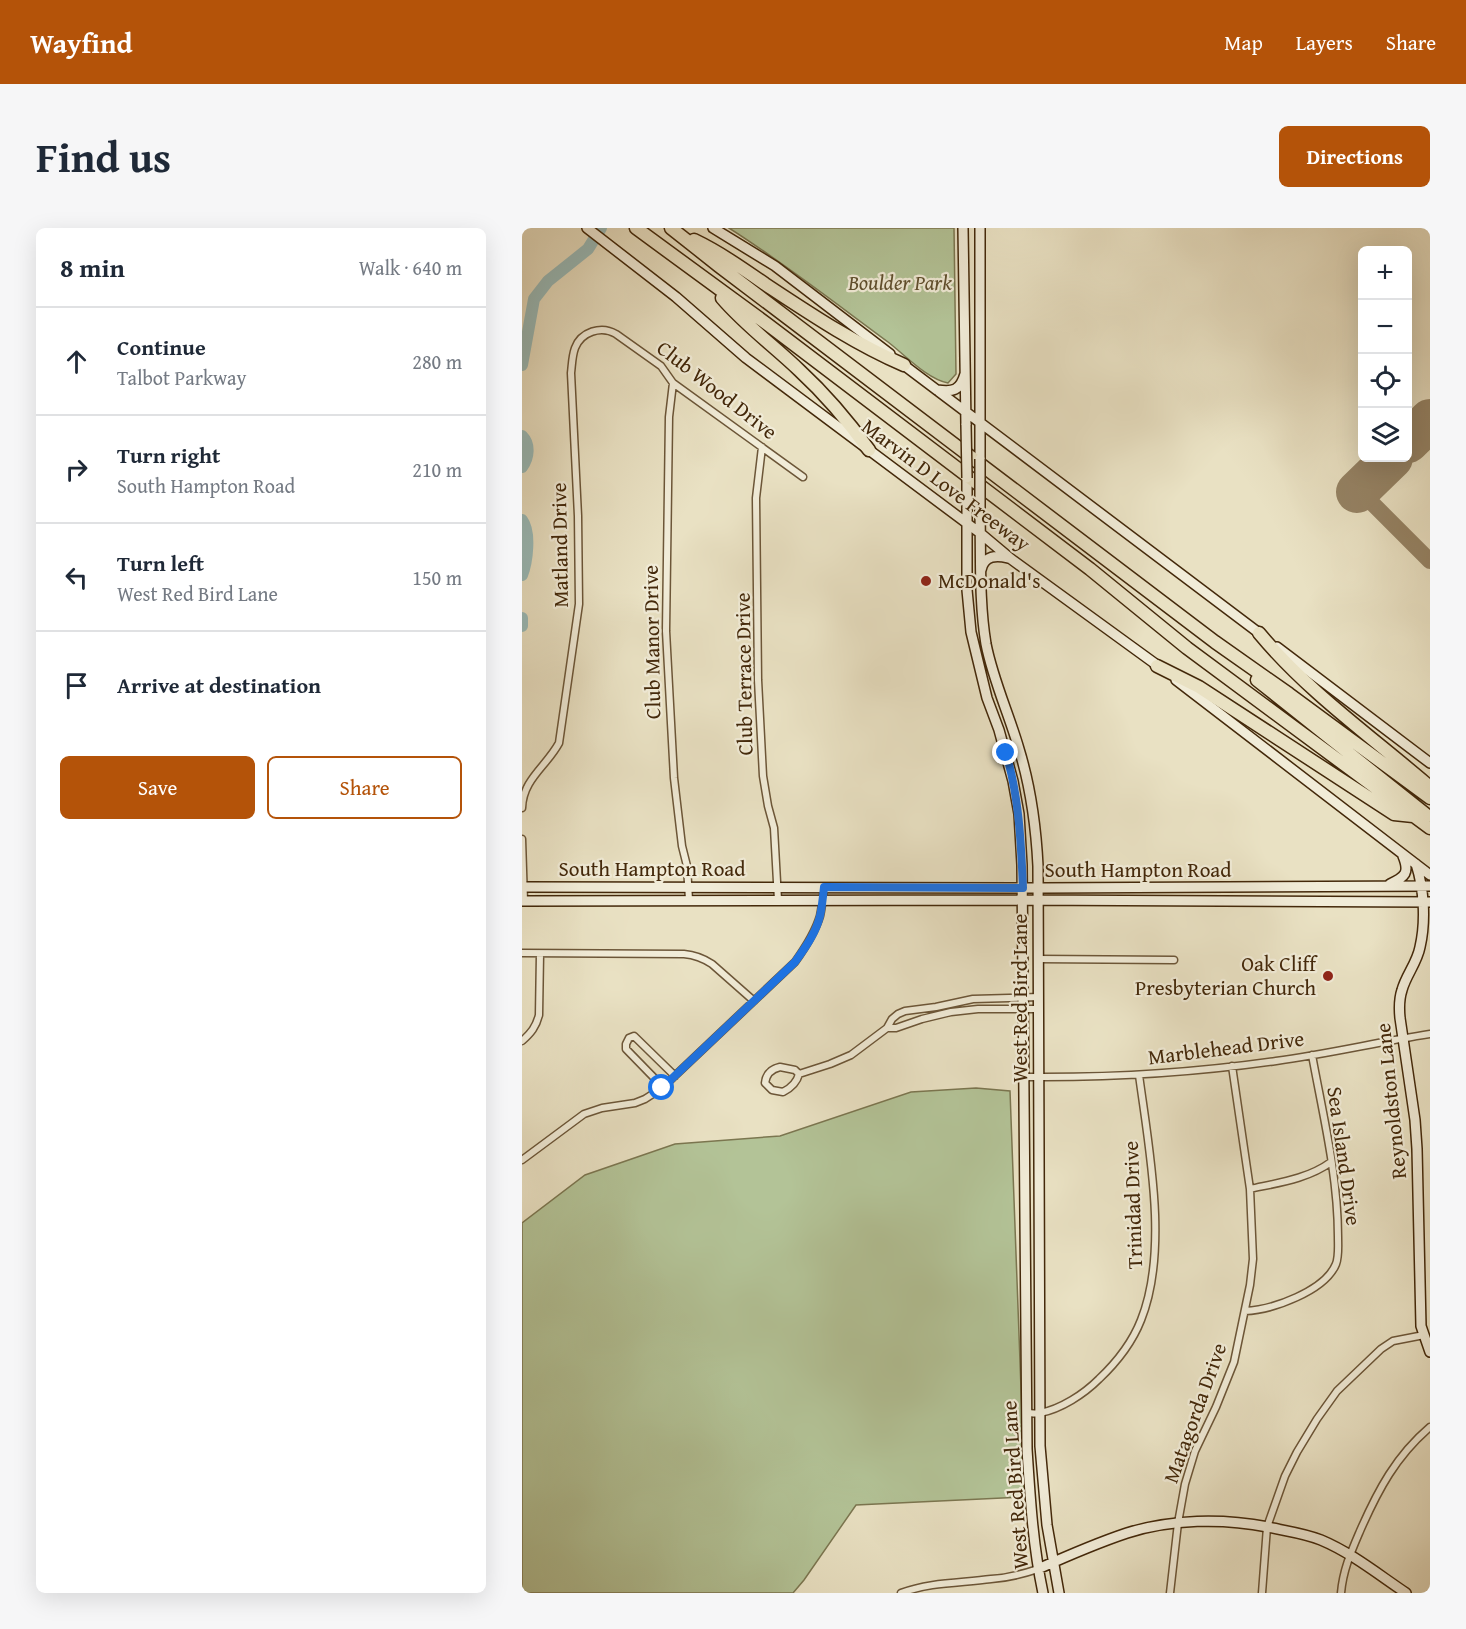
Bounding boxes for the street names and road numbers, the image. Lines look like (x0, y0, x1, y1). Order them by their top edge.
street label: Club Wood Drive (650, 333, 784, 447)
street label: Marvin D Love Freeway (855, 411, 1038, 559)
street label: Matland Drive (543, 482, 576, 608)
street label: Club Manor Drive (635, 565, 668, 719)
street label: Club Terrace Drive (727, 592, 760, 756)
street label: South Hampton Road (559, 853, 746, 884)
street label: South Hampton Road (1045, 854, 1232, 885)
street label: West Red Bird Lane (1004, 913, 1035, 1082)
street label: Reynoldston Lane (1367, 1021, 1414, 1181)
street label: Marblehead Drive (1146, 1023, 1306, 1072)
street label: Sea Island Drive (1319, 1084, 1370, 1228)
street label: Trinidad Drive (1115, 1140, 1150, 1270)
street label: Matagorda Drive (1155, 1338, 1234, 1487)
street label: West Red Bird Lane (993, 1400, 1036, 1570)

